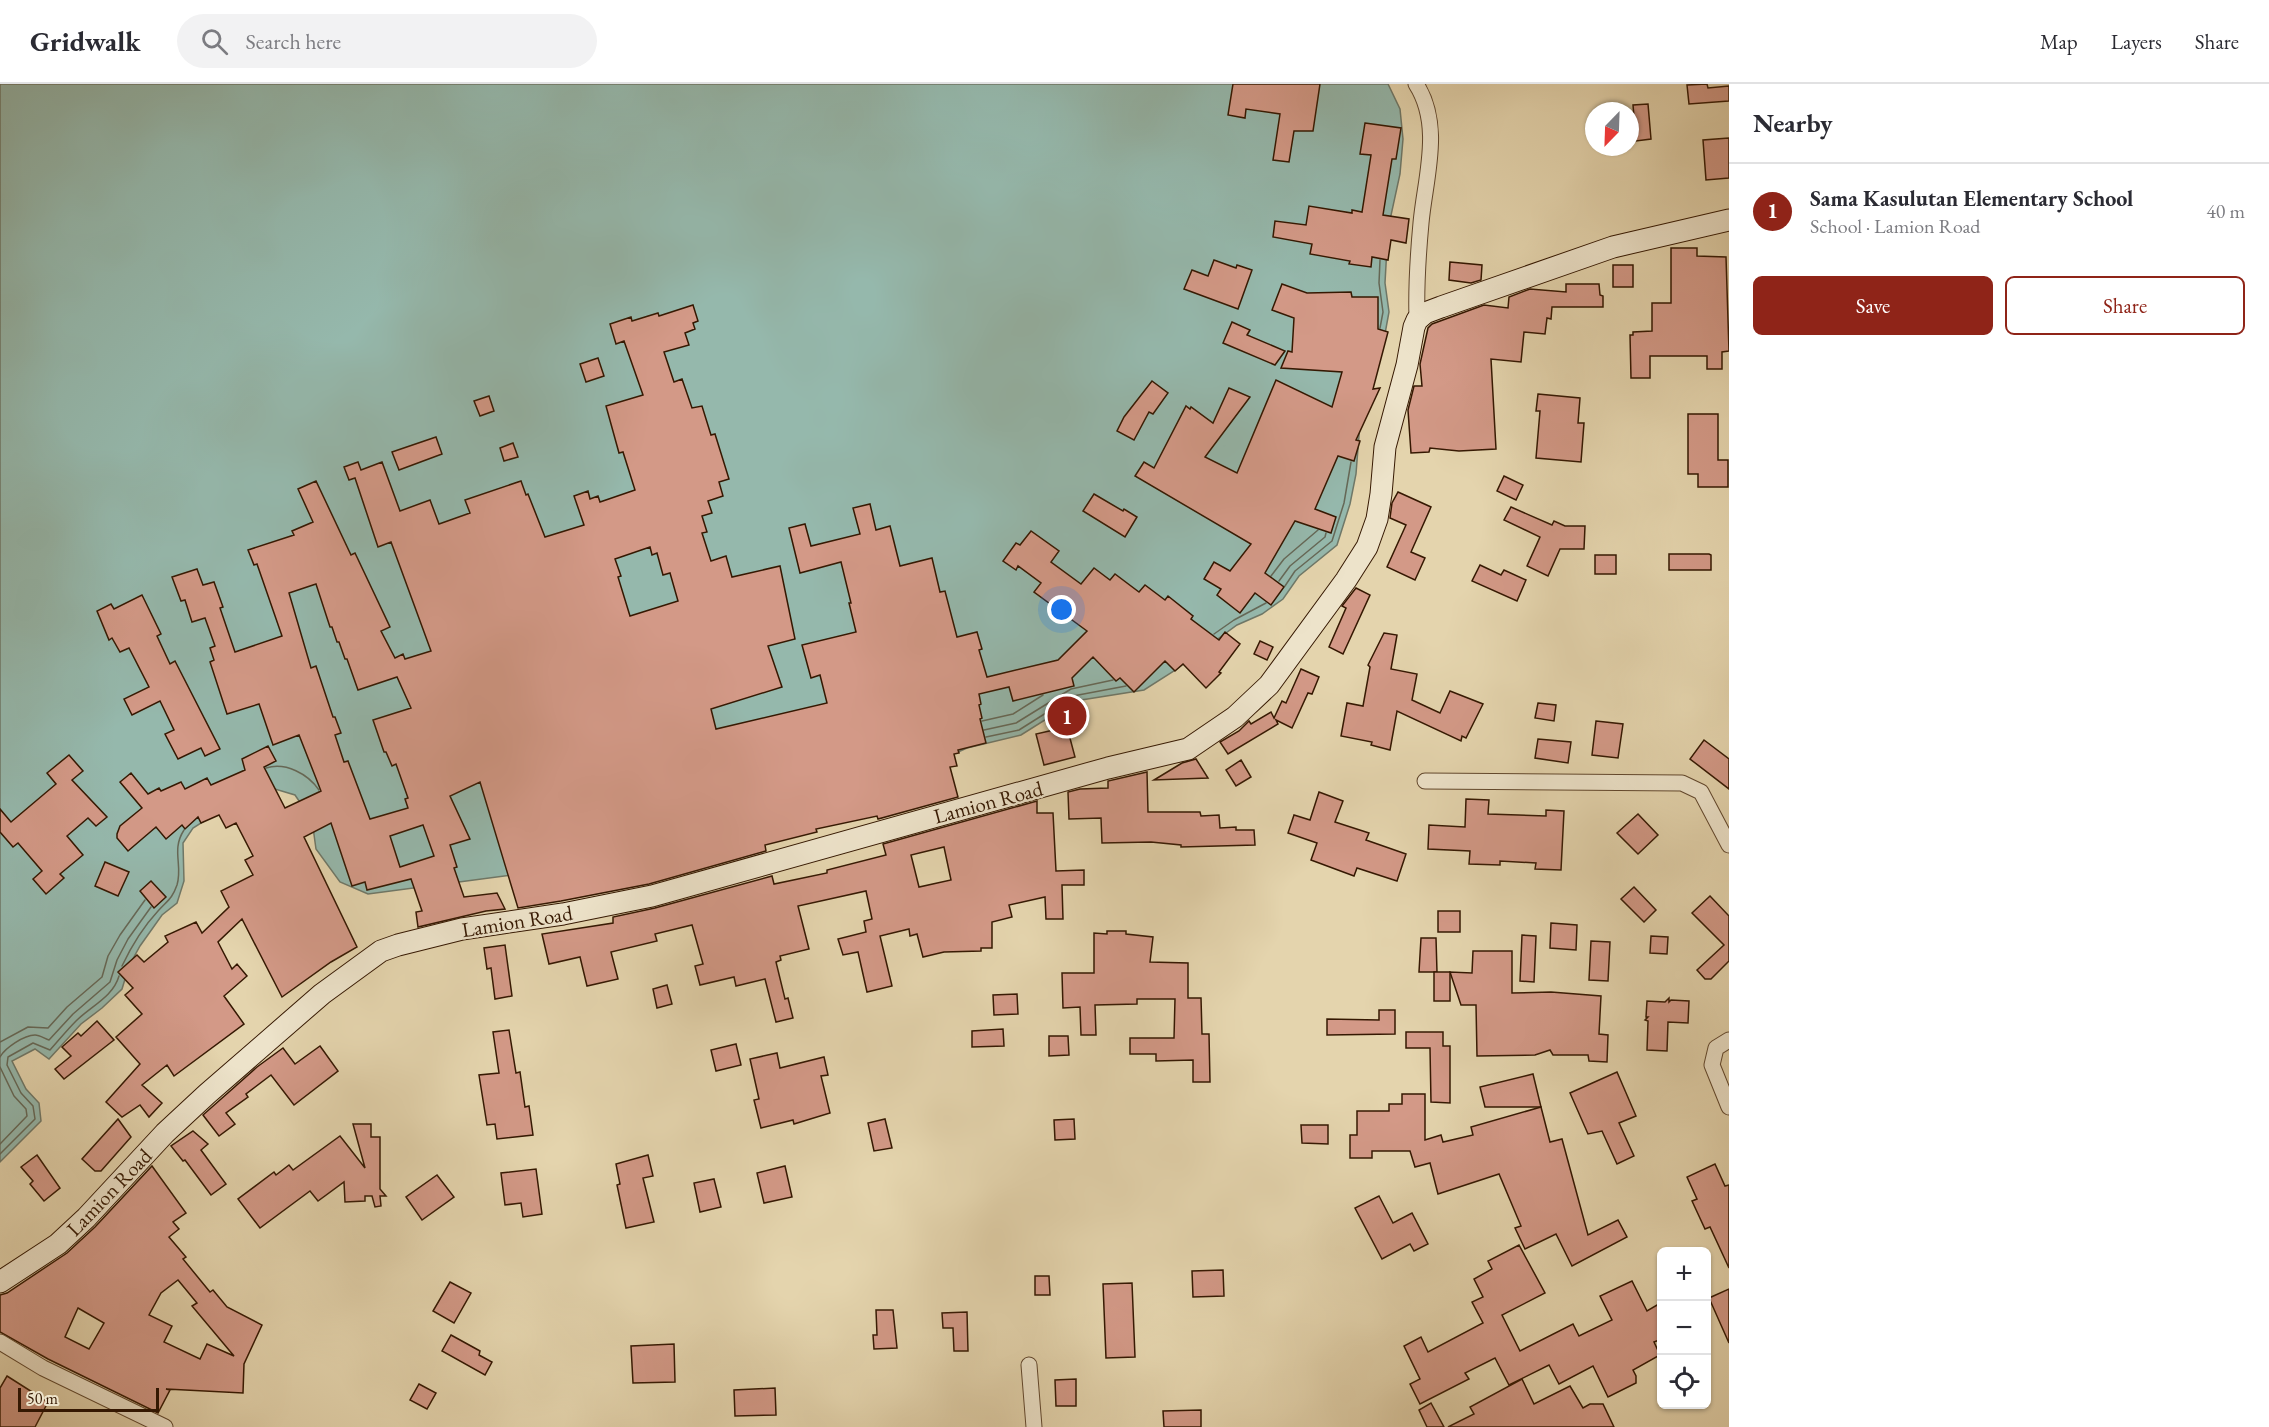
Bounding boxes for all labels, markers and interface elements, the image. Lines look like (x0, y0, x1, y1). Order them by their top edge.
search box (177, 14, 597, 68)
text: Gridwalk (30, 23, 141, 59)
icon: search (198, 25, 231, 58)
text: Search here (246, 27, 341, 56)
text: Map (2040, 28, 2078, 55)
text: Layers (2111, 28, 2162, 55)
text: Share (2195, 28, 2239, 55)
north arrow (1585, 102, 1639, 156)
text: Nearby (1753, 106, 1833, 140)
text: Sama Kasulutan Elementary School (1810, 184, 2133, 213)
text: 1 (1767, 198, 1778, 224)
text: 40 m (2206, 198, 2245, 224)
text: School · Lamion Road (1810, 213, 1980, 239)
button: Save (1753, 276, 1993, 335)
button: Share (2005, 276, 2245, 335)
your location (1047, 595, 1076, 624)
pin: 1 (1048, 694, 1086, 738)
street label: Lamion Road (931, 774, 1046, 830)
street label: Lamion Road (460, 899, 575, 943)
street label: Lamion Road (60, 1142, 158, 1242)
map controls (1657, 1247, 1711, 1409)
button: + (1657, 1247, 1711, 1301)
button: − (1657, 1301, 1711, 1355)
button: locate (1657, 1355, 1711, 1409)
scale bar (18, 1385, 159, 1412)
text: 50 m (27, 1388, 58, 1409)

